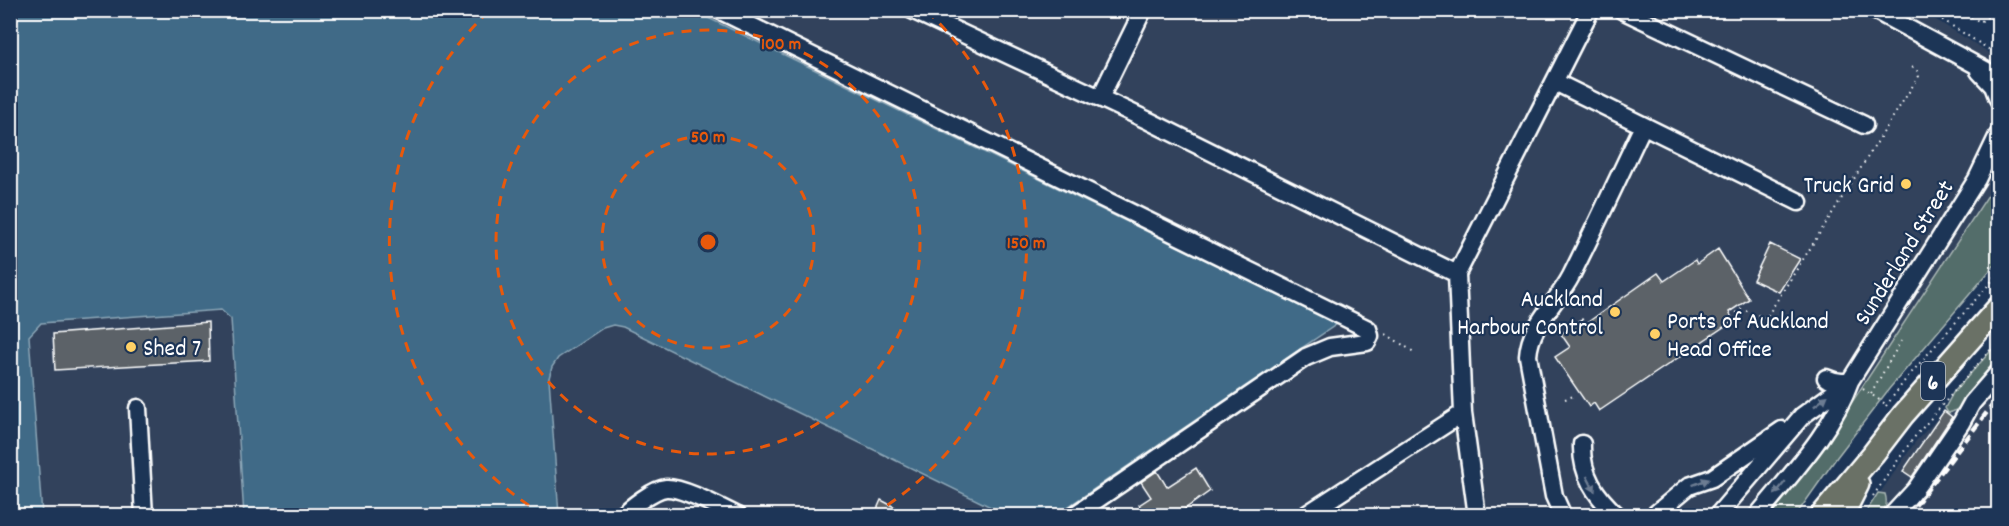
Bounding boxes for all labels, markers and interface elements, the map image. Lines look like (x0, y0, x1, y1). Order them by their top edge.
text: 100 m (761, 33, 801, 58)
text: 50 m (691, 126, 725, 151)
place label: Truck Grid (1803, 170, 1894, 204)
street label: Sunderland Street (1847, 174, 1964, 333)
marker: Truck Grid (1899, 177, 1913, 191)
centre of rings (698, 232, 718, 252)
text: 150 m (1007, 232, 1045, 257)
place label: Auckland Harbour Control (1457, 284, 1603, 346)
marker: Auckland Harbour Control (1608, 305, 1622, 319)
place label: Ports of Auckland Head Office (1667, 306, 1829, 368)
marker: Ports of Auckland Head Office (1648, 327, 1662, 341)
place label: Shed 7 (143, 333, 201, 367)
marker: Shed 7 (124, 340, 138, 354)
road number: 6 (1921, 362, 1945, 400)
one-way arrow (1814, 396, 1829, 408)
one-way arrow (1586, 476, 1596, 493)
one-way arrow (1692, 477, 1710, 487)
one-way arrow (1774, 480, 1786, 495)

